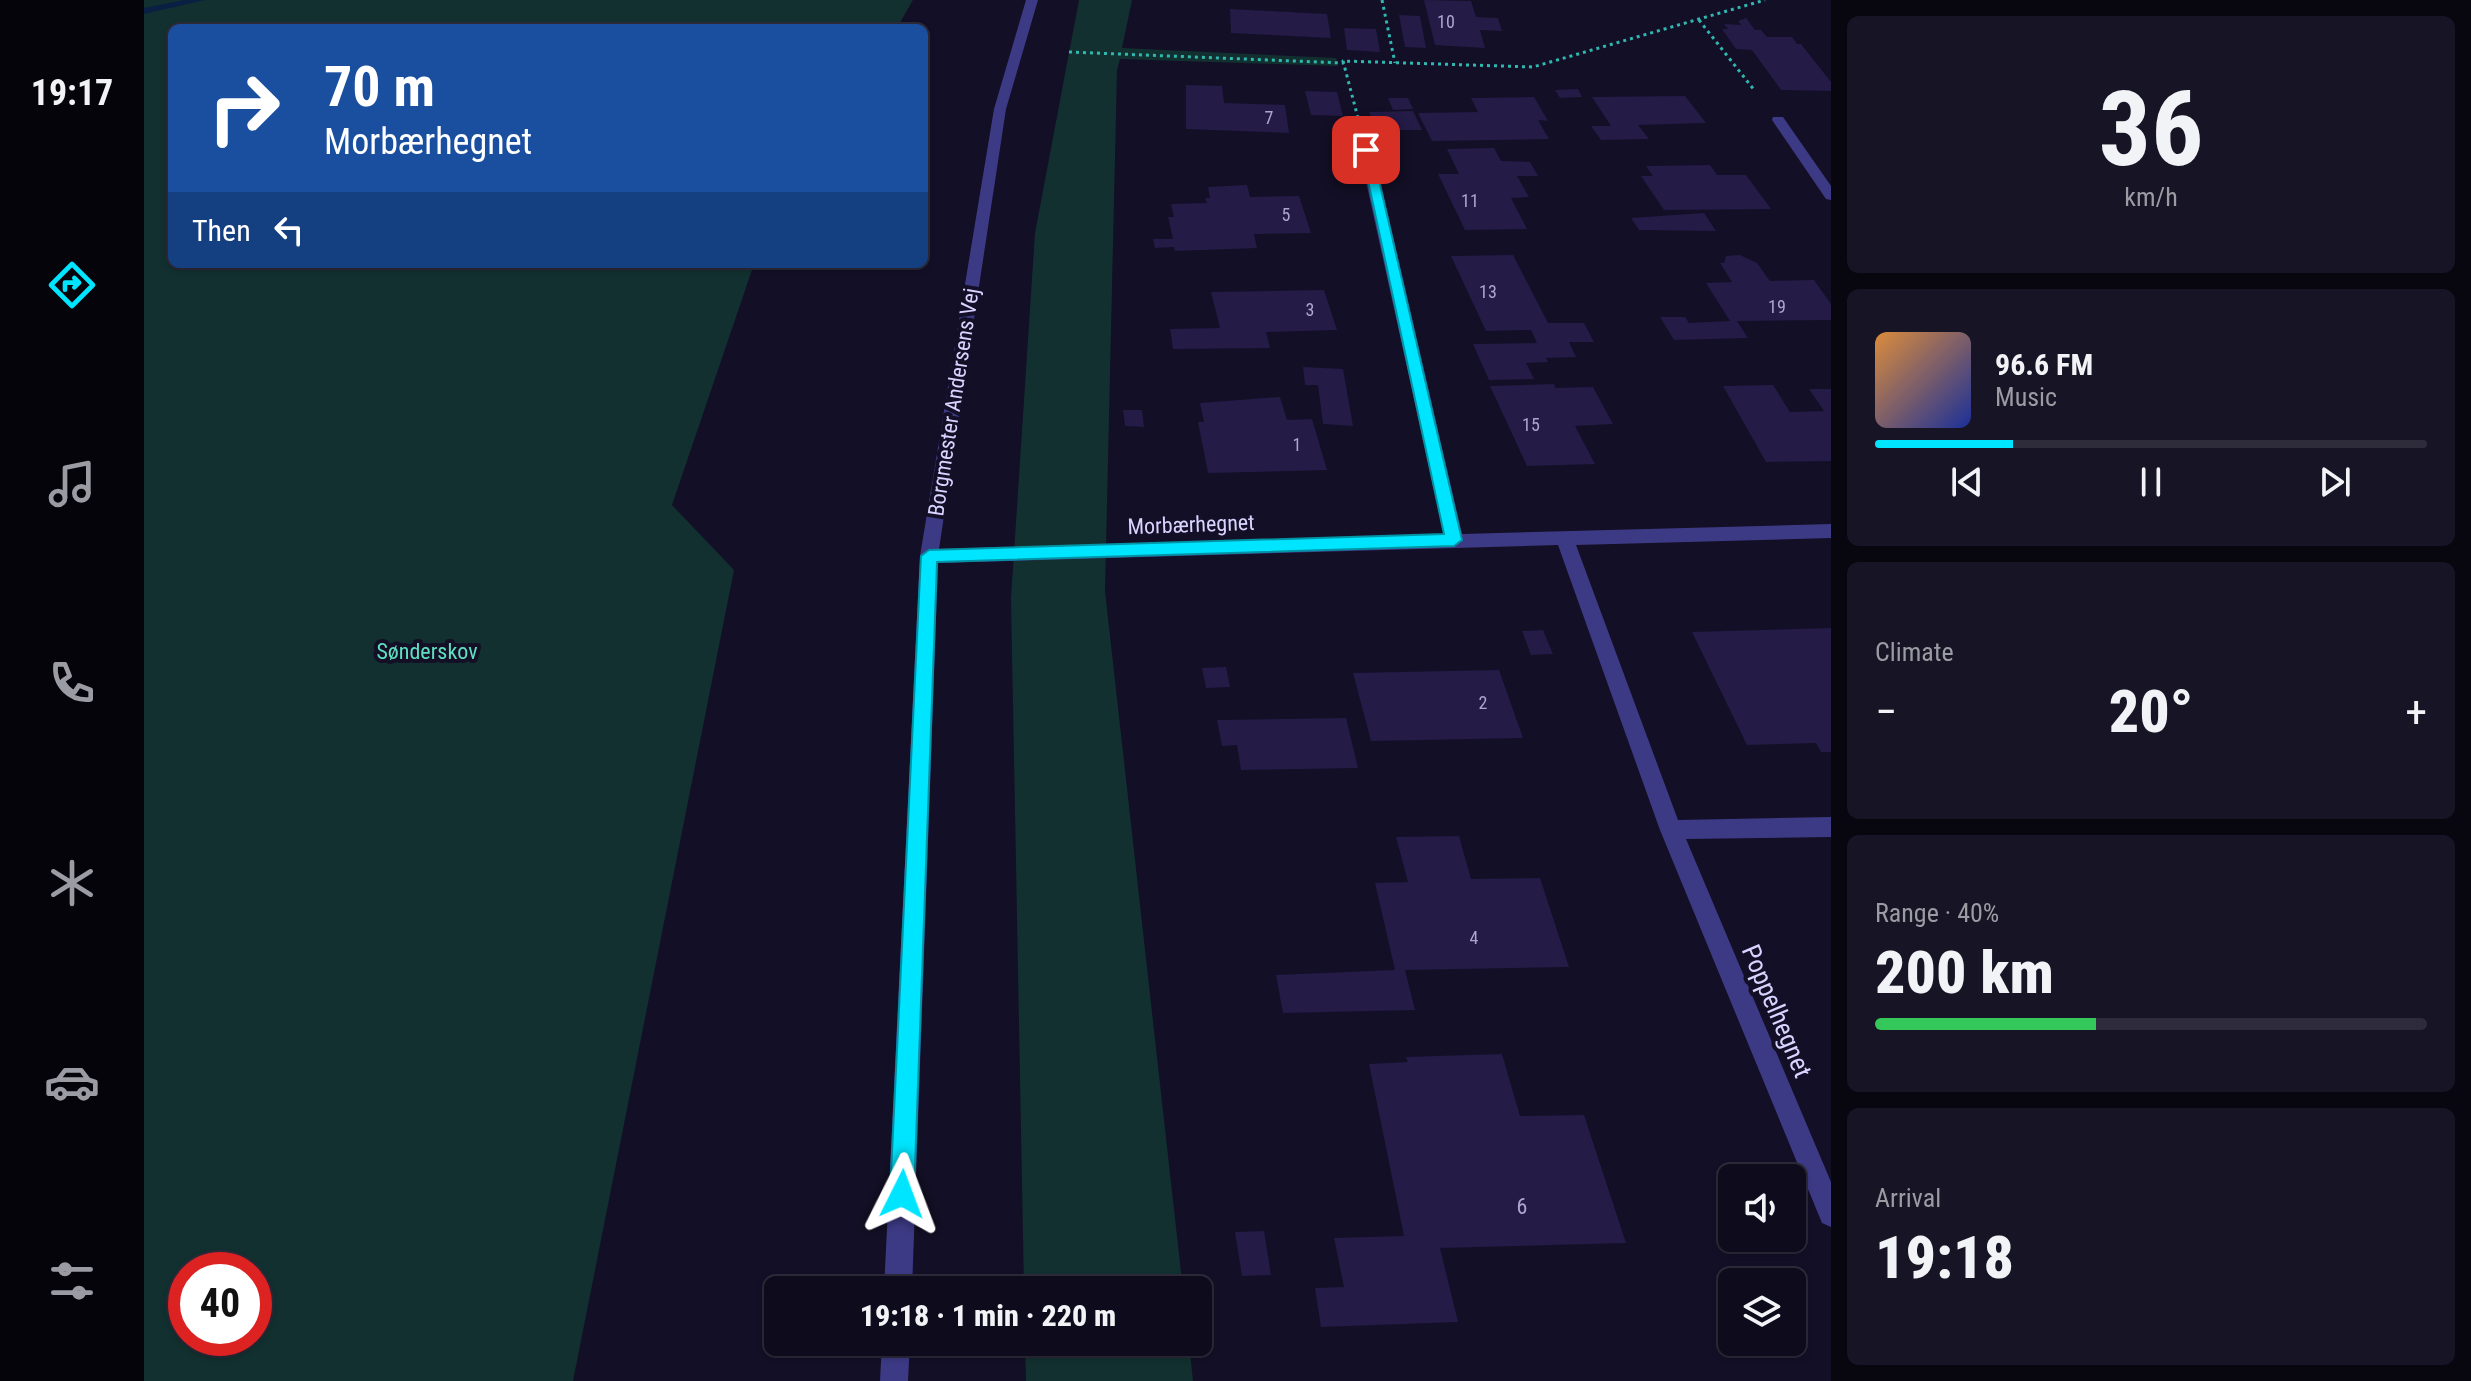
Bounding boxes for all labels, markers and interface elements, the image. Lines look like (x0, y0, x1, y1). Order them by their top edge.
house number: 10 (1437, 11, 1455, 32)
text: 70 m (324, 54, 435, 120)
icon: right (192, 56, 296, 160)
text: 36 (2098, 69, 2204, 190)
text: 19:17 (31, 72, 113, 114)
house number: 7 (1265, 107, 1274, 128)
pin (1332, 116, 1400, 184)
text: Morbærhegnet (324, 121, 532, 163)
icon: arrive (1344, 128, 1388, 172)
text: km/h (2124, 182, 2178, 212)
house number: 11 (1461, 190, 1479, 211)
house number: 5 (1282, 204, 1291, 225)
icon: left (267, 208, 311, 252)
text: Then (192, 213, 251, 248)
icon: directions (44, 257, 100, 313)
house number: 13 (1479, 281, 1497, 302)
street label: Borgmester Andersens Vej (923, 286, 984, 518)
house number: 19 (1768, 296, 1786, 317)
house number: 3 (1306, 299, 1314, 320)
text: 96.6 FM (1995, 347, 2093, 382)
text: Music (1995, 382, 2057, 412)
house number: 15 (1522, 414, 1540, 435)
house number: 1 (1293, 434, 1301, 455)
icon: music (44, 456, 100, 512)
icon: previous (1945, 460, 1989, 504)
icon: pause (2129, 460, 2173, 504)
icon: next (2313, 460, 2357, 504)
street label: Morbærhegnet (1127, 510, 1255, 539)
text: Climate (1875, 637, 1954, 667)
park label: Sønderskov (376, 639, 478, 664)
icon: phone (44, 655, 100, 711)
text: 20° (2109, 676, 2193, 747)
text: − (1875, 686, 1897, 738)
text: + (2405, 686, 2427, 738)
house number: 2 (1479, 692, 1488, 713)
icon: climate (44, 855, 100, 911)
text: Range · 40% (1875, 898, 1999, 928)
house number: 4 (1470, 927, 1479, 948)
text: 200 km (1875, 937, 2054, 1008)
street label: Poppelhegnet (1736, 940, 1818, 1082)
icon: car (44, 1054, 100, 1110)
position arrow (860, 1152, 944, 1236)
map controls (1718, 1164, 1806, 1356)
button: sound (1718, 1164, 1806, 1252)
text: Arrival (1875, 1183, 1941, 1213)
house number: 6 (1517, 1194, 1527, 1219)
text: 19:18 (1875, 1222, 2014, 1293)
speed limit sign: 40 (168, 1252, 272, 1356)
icon: filters (44, 1253, 100, 1309)
button: layers (1718, 1268, 1806, 1356)
text: 19:18 · 1 min · 220 m (860, 1298, 1116, 1333)

